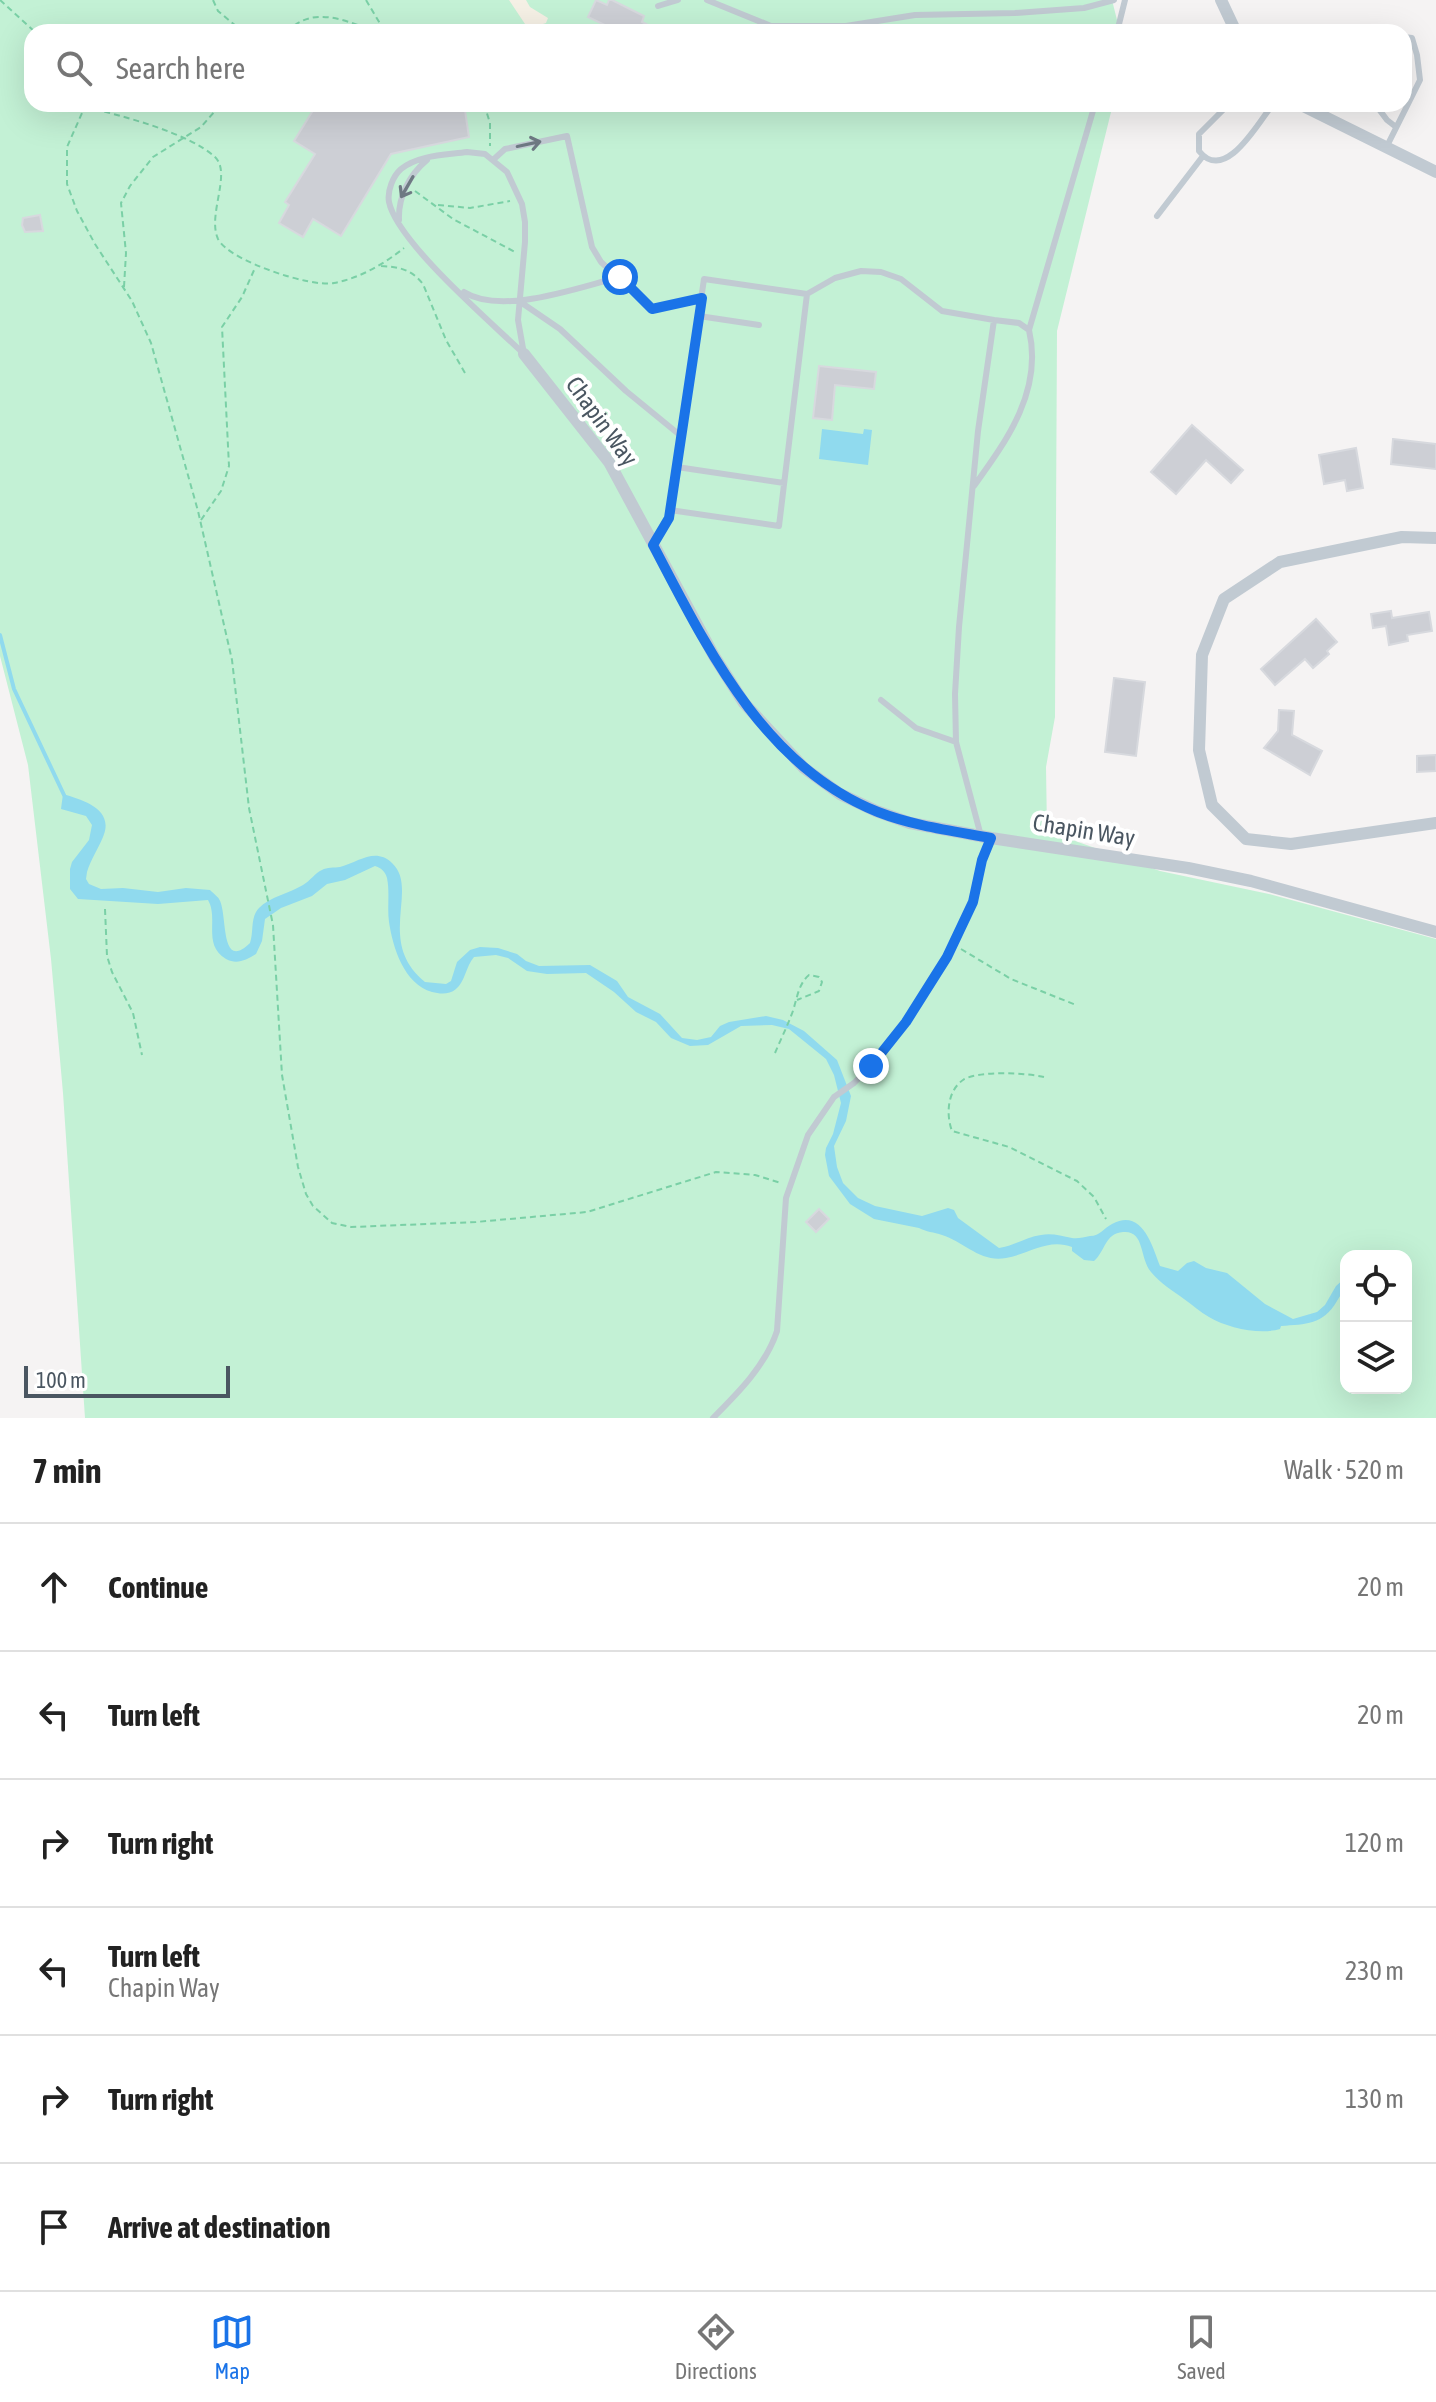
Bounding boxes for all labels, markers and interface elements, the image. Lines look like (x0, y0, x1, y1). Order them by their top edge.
search box (24, 24, 1412, 112)
icon: search (52, 46, 96, 90)
text: Search here (116, 51, 245, 85)
one-way arrow (515, 136, 541, 151)
one-way arrow (399, 175, 415, 198)
route start (602, 259, 638, 295)
street label: Chapin Way (561, 371, 643, 471)
street label: Chapin Way (1031, 809, 1137, 851)
route end (853, 1048, 889, 1084)
map controls (1340, 1250, 1412, 1394)
button: locate (1340, 1250, 1412, 1322)
button: layers (1340, 1322, 1412, 1394)
scale bar (24, 1362, 230, 1398)
text: 100 m (36, 1367, 86, 1393)
text: 7 min (32, 1451, 101, 1490)
text: Walk · 520 m (1284, 1455, 1404, 1485)
icon: ahead (32, 1565, 76, 1609)
text: Continue (108, 1570, 208, 1604)
text: 20 m (1357, 1572, 1404, 1602)
icon: left (32, 1693, 76, 1737)
text: Turn left (108, 1698, 200, 1732)
text: 20 m (1357, 1700, 1404, 1730)
icon: right (32, 1821, 76, 1865)
text: Turn right (108, 1826, 214, 1860)
text: 120 m (1345, 1828, 1404, 1858)
text: Turn left (108, 1939, 200, 1973)
icon: left (32, 1949, 76, 1993)
text: 230 m (1345, 1956, 1404, 1986)
text: Chapin Way (108, 1973, 220, 2003)
icon: right (32, 2077, 76, 2121)
text: Turn right (108, 2082, 214, 2116)
text: 130 m (1345, 2084, 1404, 2114)
icon: arrive (32, 2205, 76, 2249)
text: Arrive at destination (108, 2210, 330, 2244)
tab: Map (210, 2310, 254, 2384)
tab: Directions (675, 2310, 757, 2384)
tab: Saved (1177, 2310, 1226, 2384)

